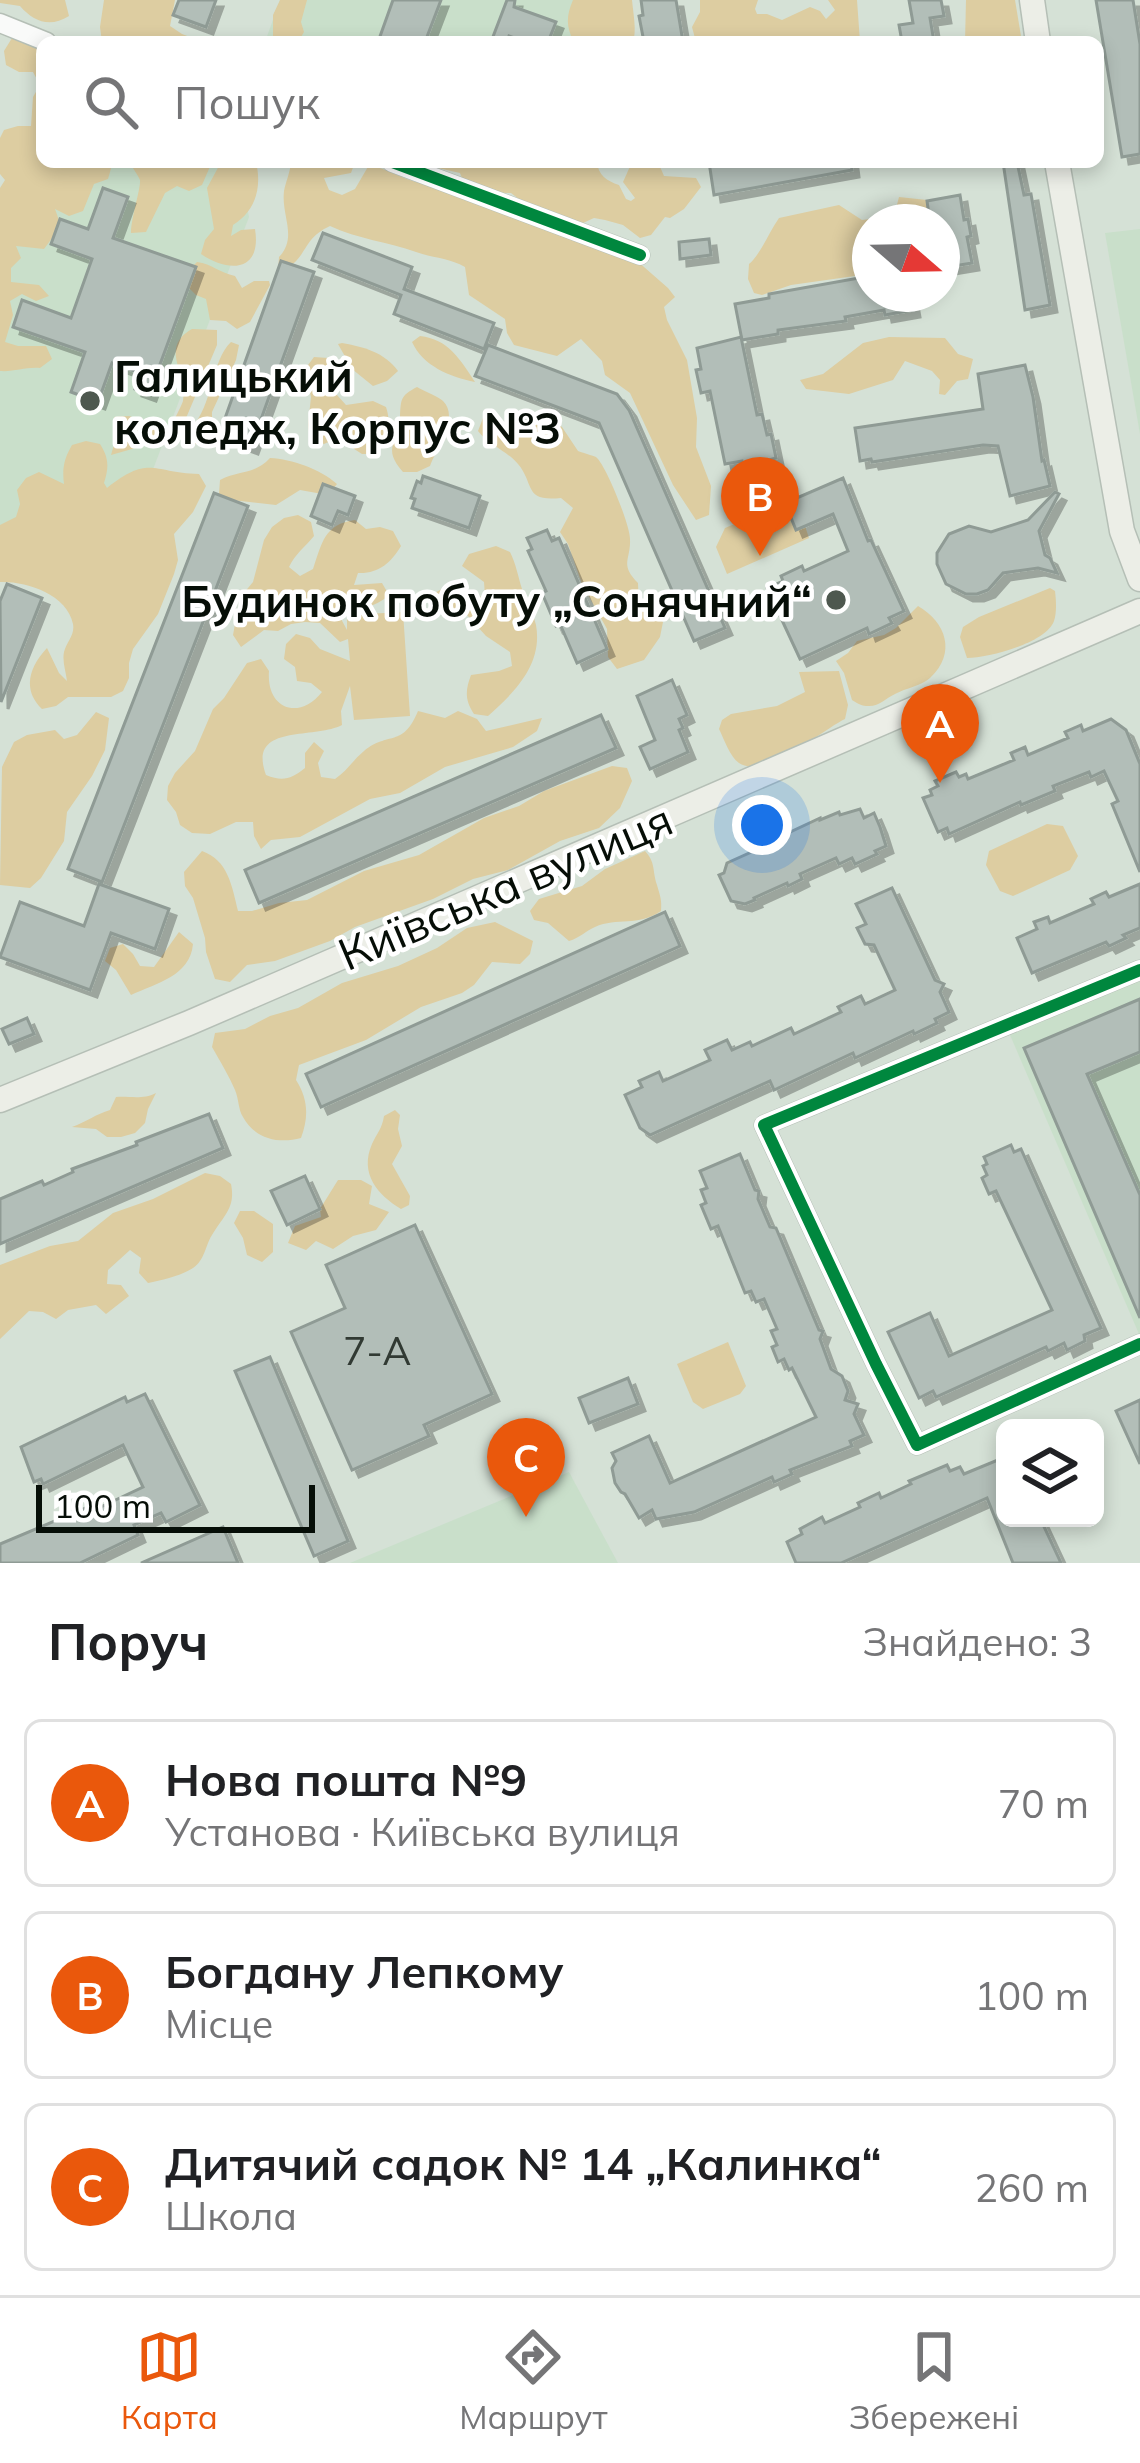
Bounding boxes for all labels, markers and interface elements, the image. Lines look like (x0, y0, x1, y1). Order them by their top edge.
search box (36, 36, 1104, 168)
icon: search (78, 69, 144, 135)
text: Пошук (174, 74, 320, 130)
north arrow (852, 204, 960, 312)
place label: Галицький коледж, Корпус №3 (114, 347, 561, 455)
marker: Галицький коледж, Корпус №3 (77, 388, 103, 414)
pin: B (721, 457, 799, 556)
place label: Будинок побуту „Сонячний“ (181, 572, 812, 628)
marker: Будинок побуту „Сонячний“ (823, 587, 849, 613)
pin: A (901, 684, 979, 783)
street label: Київська вулиця (330, 790, 680, 982)
your location (732, 795, 792, 855)
house number: 7-А (343, 1326, 411, 1375)
pin: C (487, 1418, 565, 1517)
map controls (996, 1419, 1104, 1527)
button: layers (996, 1419, 1104, 1527)
scale bar (36, 1479, 315, 1532)
text: 100 m (54, 1485, 151, 1526)
text: Поруч (48, 1609, 208, 1673)
text: Знайдено: 3 (862, 1617, 1092, 1666)
text: Нова пошта №9 (165, 1751, 527, 1807)
text: A (75, 1779, 105, 1828)
text: 70 m (998, 1779, 1089, 1828)
text: Установа · Київська вулиця (165, 1807, 680, 1856)
text: Богдану Лепкому (165, 1943, 564, 1999)
text: B (77, 1971, 103, 2020)
text: 100 m (974, 1971, 1089, 2020)
text: Місце (165, 1999, 273, 2048)
text: Дитячий садок № 14 „Калинка“ (165, 2135, 882, 2191)
text: C (77, 2163, 103, 2212)
text: 260 m (974, 2163, 1089, 2212)
text: Школа (165, 2191, 297, 2240)
tab: Карта (121, 2324, 218, 2437)
tab: Маршрут (459, 2324, 608, 2437)
tab: Збережені (849, 2324, 1019, 2437)

